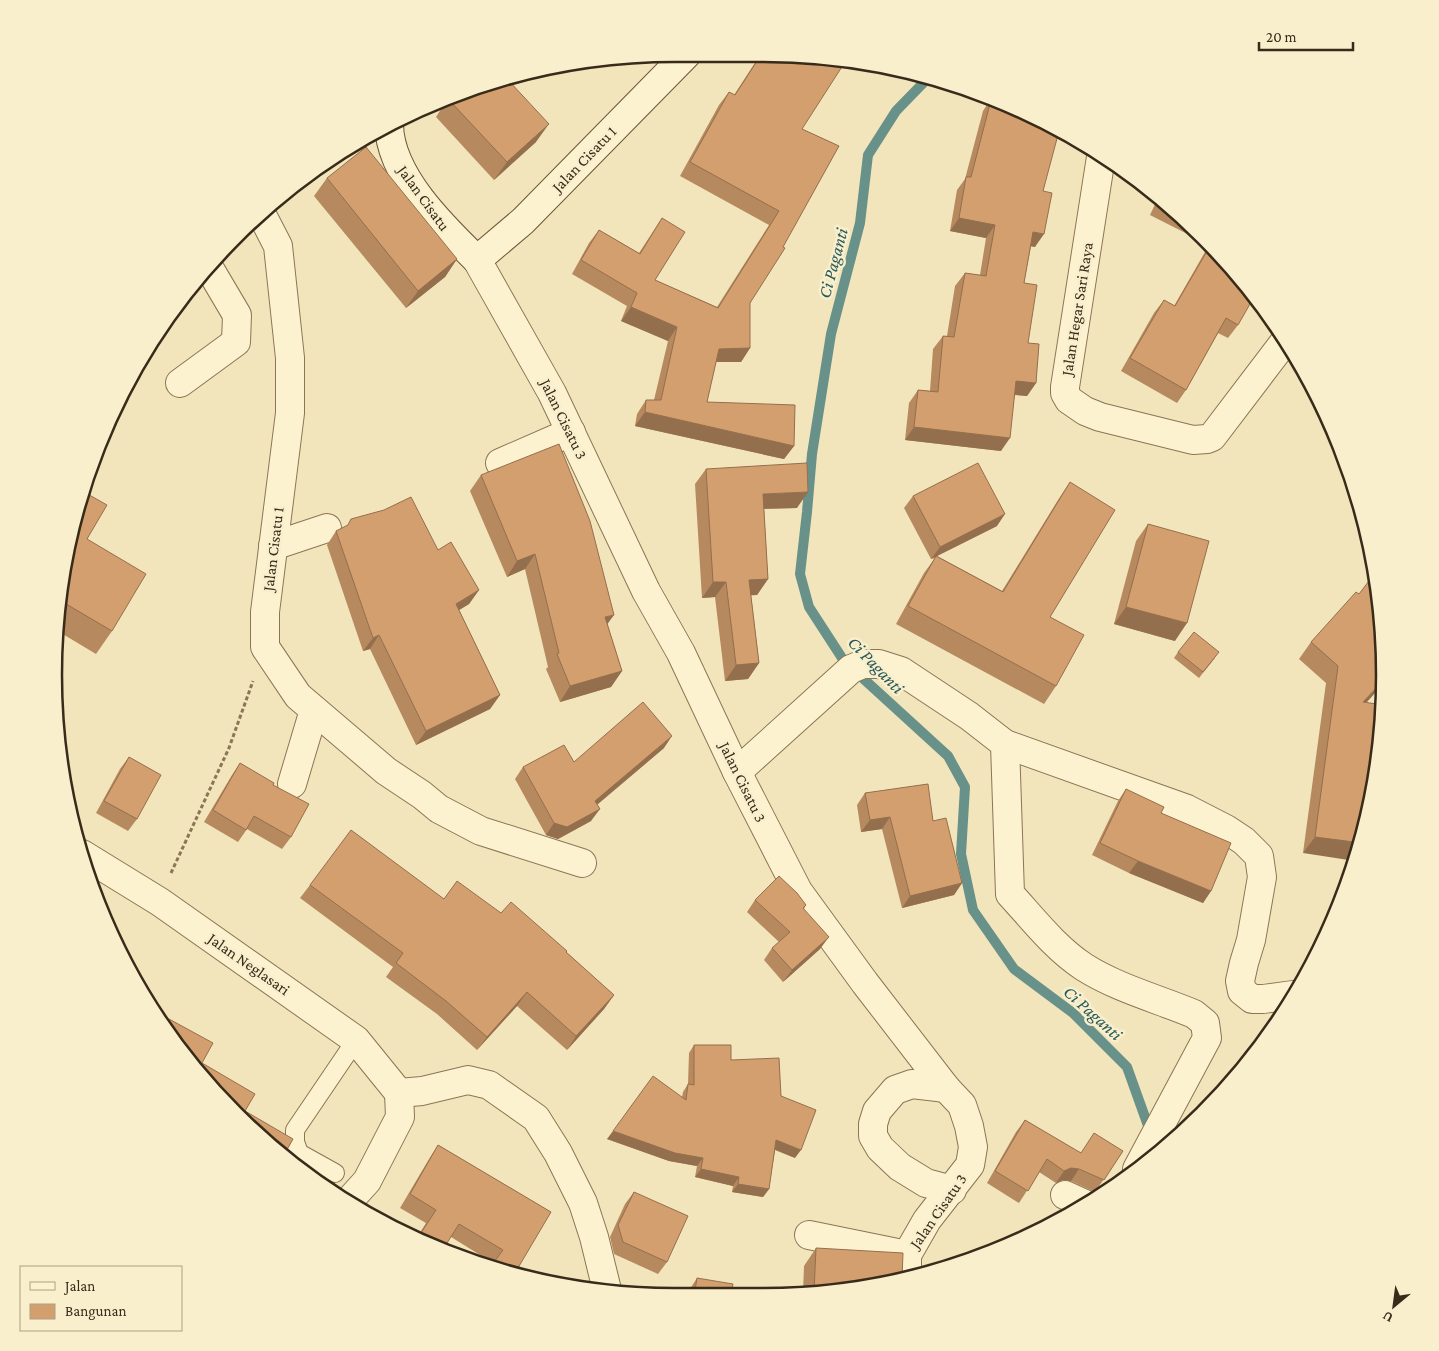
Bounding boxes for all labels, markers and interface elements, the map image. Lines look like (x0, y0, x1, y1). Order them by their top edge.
scale bar (1259, 20, 1353, 52)
text: 20 m (1266, 29, 1297, 45)
street label: Jalan Cisatu 1 (547, 123, 620, 198)
street label: Jalan Cisatu (393, 160, 454, 235)
water label: Ci Paganti (814, 226, 852, 300)
street label: Jalan Hegar Sari Raya (1058, 240, 1097, 379)
street label: Jalan Cisatu 3 (536, 374, 591, 462)
street label: Jalan Cisatu 1 (259, 506, 288, 594)
water label: Ci Paganti (844, 632, 908, 698)
street label: Jalan Cisatu 3 (715, 737, 770, 825)
street label: Jalan Neglasari (203, 928, 293, 999)
water label: Ci Paganti (1060, 982, 1126, 1044)
street label: Jalan Cisatu 3 (905, 1170, 971, 1254)
legend (20, 1266, 182, 1331)
text: Jalan (63, 1278, 95, 1295)
north arrow (1369, 1281, 1419, 1331)
text: Bangunan (65, 1303, 126, 1320)
text: U (1379, 1308, 1396, 1327)

